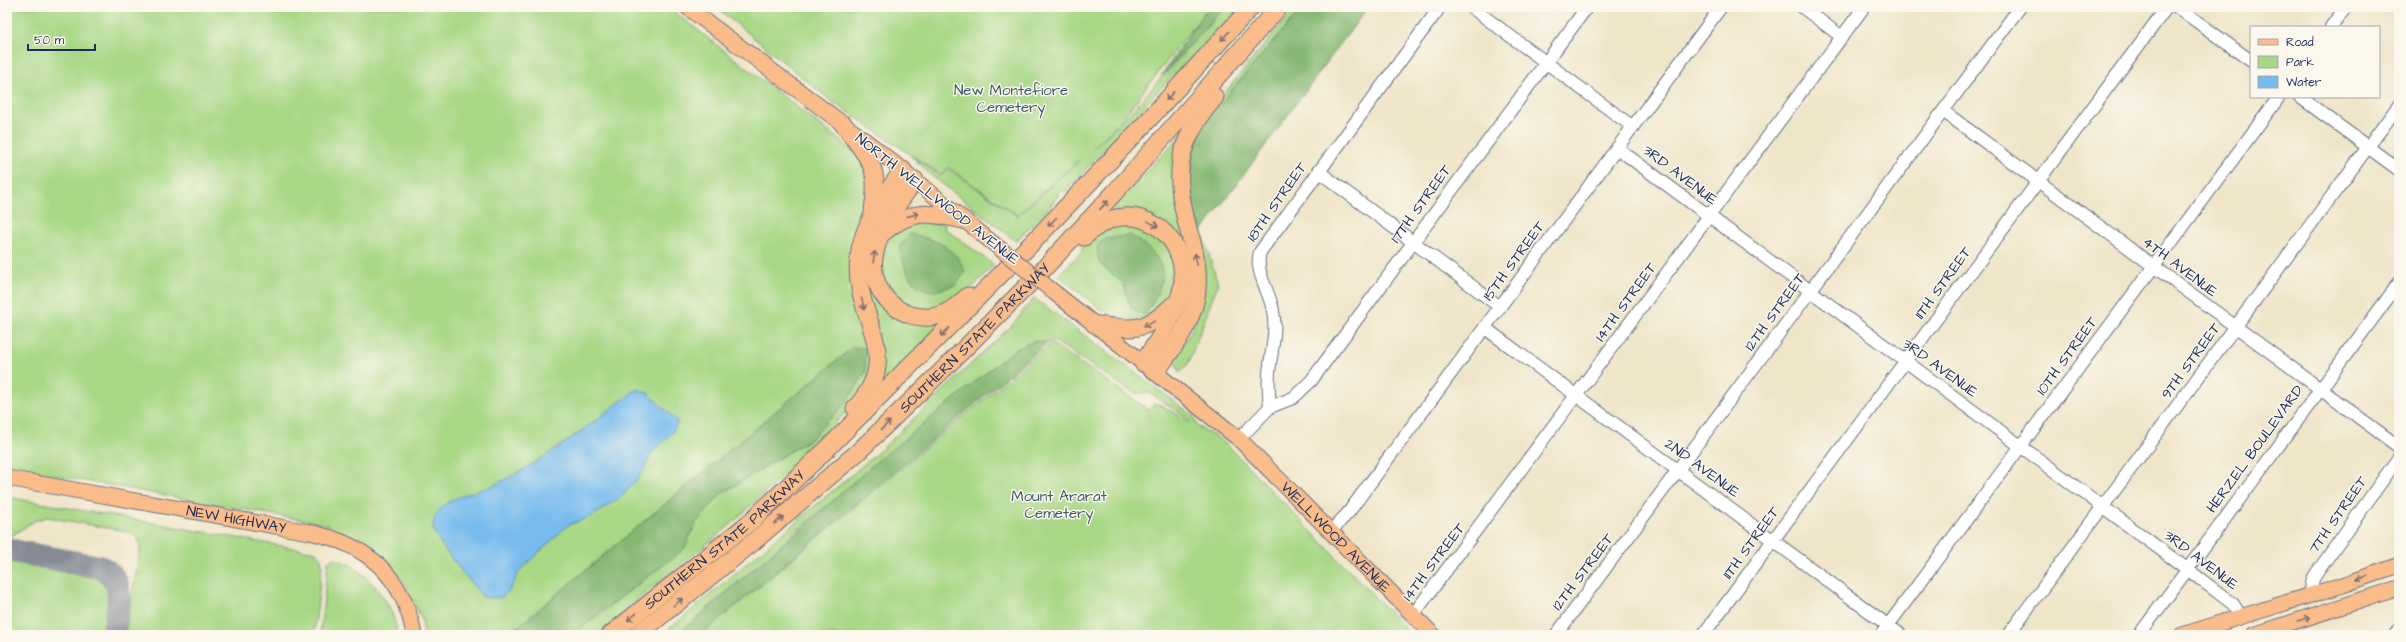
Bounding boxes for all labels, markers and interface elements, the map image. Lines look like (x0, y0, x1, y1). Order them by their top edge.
scale bar (28, 26, 95, 52)
legend (2250, 26, 2380, 98)
one-way arrow (1220, 31, 1229, 41)
text: 50 m (34, 32, 65, 49)
text: Road (2286, 34, 2314, 51)
text: Park (2286, 54, 2314, 71)
text: Water (2286, 74, 2322, 91)
park label: New Montefiore Cemetery (954, 80, 1068, 119)
one-way arrow (1165, 91, 1174, 102)
street label: NORTH WELLWOOD AVENUE (851, 128, 1023, 270)
street label: 3RD AVENUE (1638, 140, 1722, 210)
street label: 18TH STREET (1242, 157, 1313, 246)
street label: 17TH STREET (1385, 160, 1457, 248)
one-way arrow (1099, 200, 1108, 210)
one-way arrow (907, 211, 920, 219)
street label: 15TH STREET (1478, 216, 1550, 305)
one-way arrow (1047, 217, 1057, 227)
one-way arrow (1146, 220, 1158, 228)
street label: 4TH AVENUE (2138, 232, 2222, 302)
street label: 11TH STREET (1910, 242, 1977, 324)
one-way arrow (871, 251, 878, 264)
one-way arrow (1192, 252, 1200, 265)
street label: SOUTHERN STATE PARKWAY (894, 258, 1055, 418)
street label: 14TH STREET (1590, 258, 1662, 346)
street label: 12TH STREET (1740, 268, 1811, 355)
one-way arrow (860, 297, 867, 310)
street label: 10TH STREET (2031, 312, 2103, 400)
street label: 9TH STREET (2156, 318, 2226, 403)
one-way arrow (1143, 321, 1155, 328)
one-way arrow (940, 327, 950, 337)
street label: 3RD AVENUE (1898, 333, 1982, 403)
street label: HERZEL BOULEVARD (2201, 381, 2309, 517)
one-way arrow (881, 420, 891, 430)
street label: 2ND AVENUE (1660, 434, 1744, 503)
street label: SOUTHERN STATE PARKWAY (640, 465, 809, 614)
street label: 7TH STREET (2303, 471, 2373, 558)
street label: WELLWOOD AVENUE (1276, 477, 1396, 597)
park label: Mount Ararat Cemetery (1011, 486, 1107, 525)
street label: NEW HIGHWAY (185, 500, 288, 538)
street label: 11TH STREET (1718, 502, 1785, 584)
one-way arrow (774, 515, 784, 524)
street label: 14TH STREET (1398, 518, 1471, 606)
street label: 3RD AVENUE (2159, 525, 2243, 595)
street label: 12TH STREET (1547, 529, 1619, 615)
one-way arrow (2357, 575, 2369, 583)
one-way arrow (673, 597, 684, 606)
one-way arrow (627, 613, 638, 621)
one-way arrow (2297, 615, 2310, 622)

